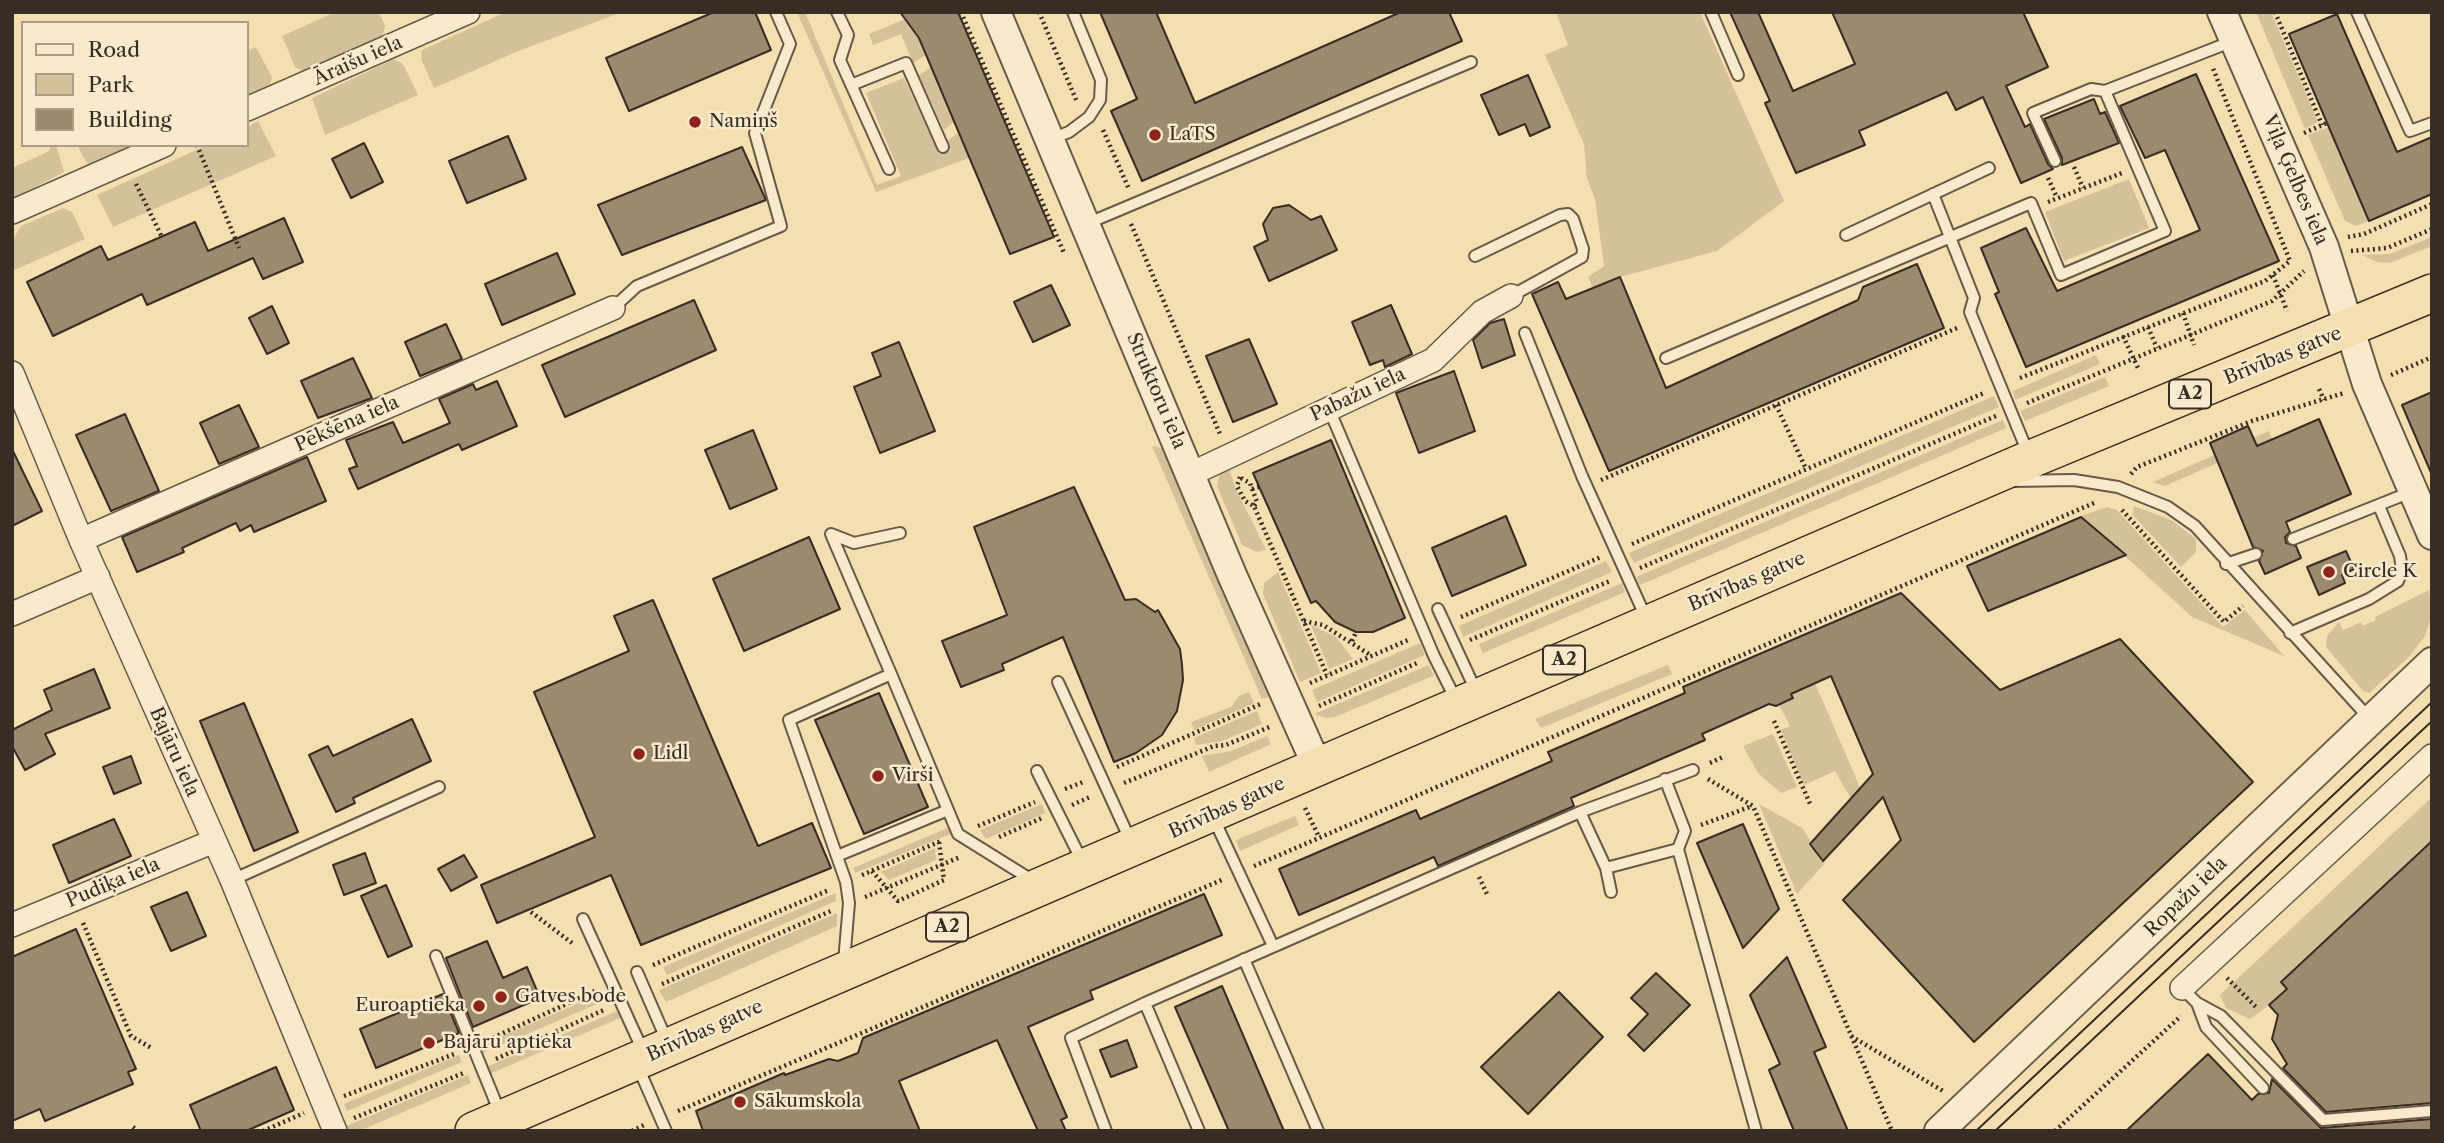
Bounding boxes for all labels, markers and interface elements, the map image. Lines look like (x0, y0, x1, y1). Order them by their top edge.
legend (21, 21, 248, 147)
street label: Āraišu iela (310, 31, 406, 91)
text: Road (88, 37, 140, 62)
text: Park (88, 72, 134, 97)
text: Building (88, 107, 172, 132)
place label: Namiņš (709, 111, 778, 133)
street label: Viļa Ģelbes iela (2257, 111, 2333, 249)
marker: Namiņš (687, 114, 703, 130)
place label: LaTS (1169, 124, 1216, 146)
marker: LaTS (1147, 127, 1163, 143)
street label: Brīvības gatve (2221, 322, 2345, 390)
street label: Struktoru iela (1121, 330, 1191, 452)
street label: Pabažu iela (1307, 363, 1409, 427)
road number: A2 (2169, 380, 2211, 408)
street label: Pēkšēna iela (291, 391, 403, 457)
street label: Brīvības gatve (1685, 547, 1809, 617)
place label: Circle K (2343, 561, 2417, 583)
marker: Circle K (2321, 564, 2337, 580)
road number: A2 (1543, 646, 1585, 674)
street label: Bajāru iela (144, 704, 204, 800)
place label: Lidl (653, 743, 688, 765)
marker: Lidl (631, 746, 647, 762)
place label: Virši (892, 765, 934, 787)
marker: Virši (870, 768, 886, 784)
street label: Brīvības gatve (1165, 772, 1289, 844)
street label: Ropažu iela (2140, 852, 2232, 942)
street label: Pudiķa iela (63, 853, 163, 913)
road number: A2 (926, 912, 968, 942)
place label: Gatves bode (515, 986, 626, 1008)
marker: Gatves bode (493, 989, 509, 1005)
place label: Euroaptieka (355, 995, 465, 1017)
street label: Brīvības gatve (643, 995, 767, 1067)
marker: Euroaptieka (471, 998, 487, 1014)
place label: Bajāru aptieka (443, 1032, 572, 1054)
marker: Bajāru aptieka (421, 1035, 437, 1051)
place label: Sākumskola (754, 1091, 862, 1113)
marker: Sākumskola (732, 1094, 748, 1110)

